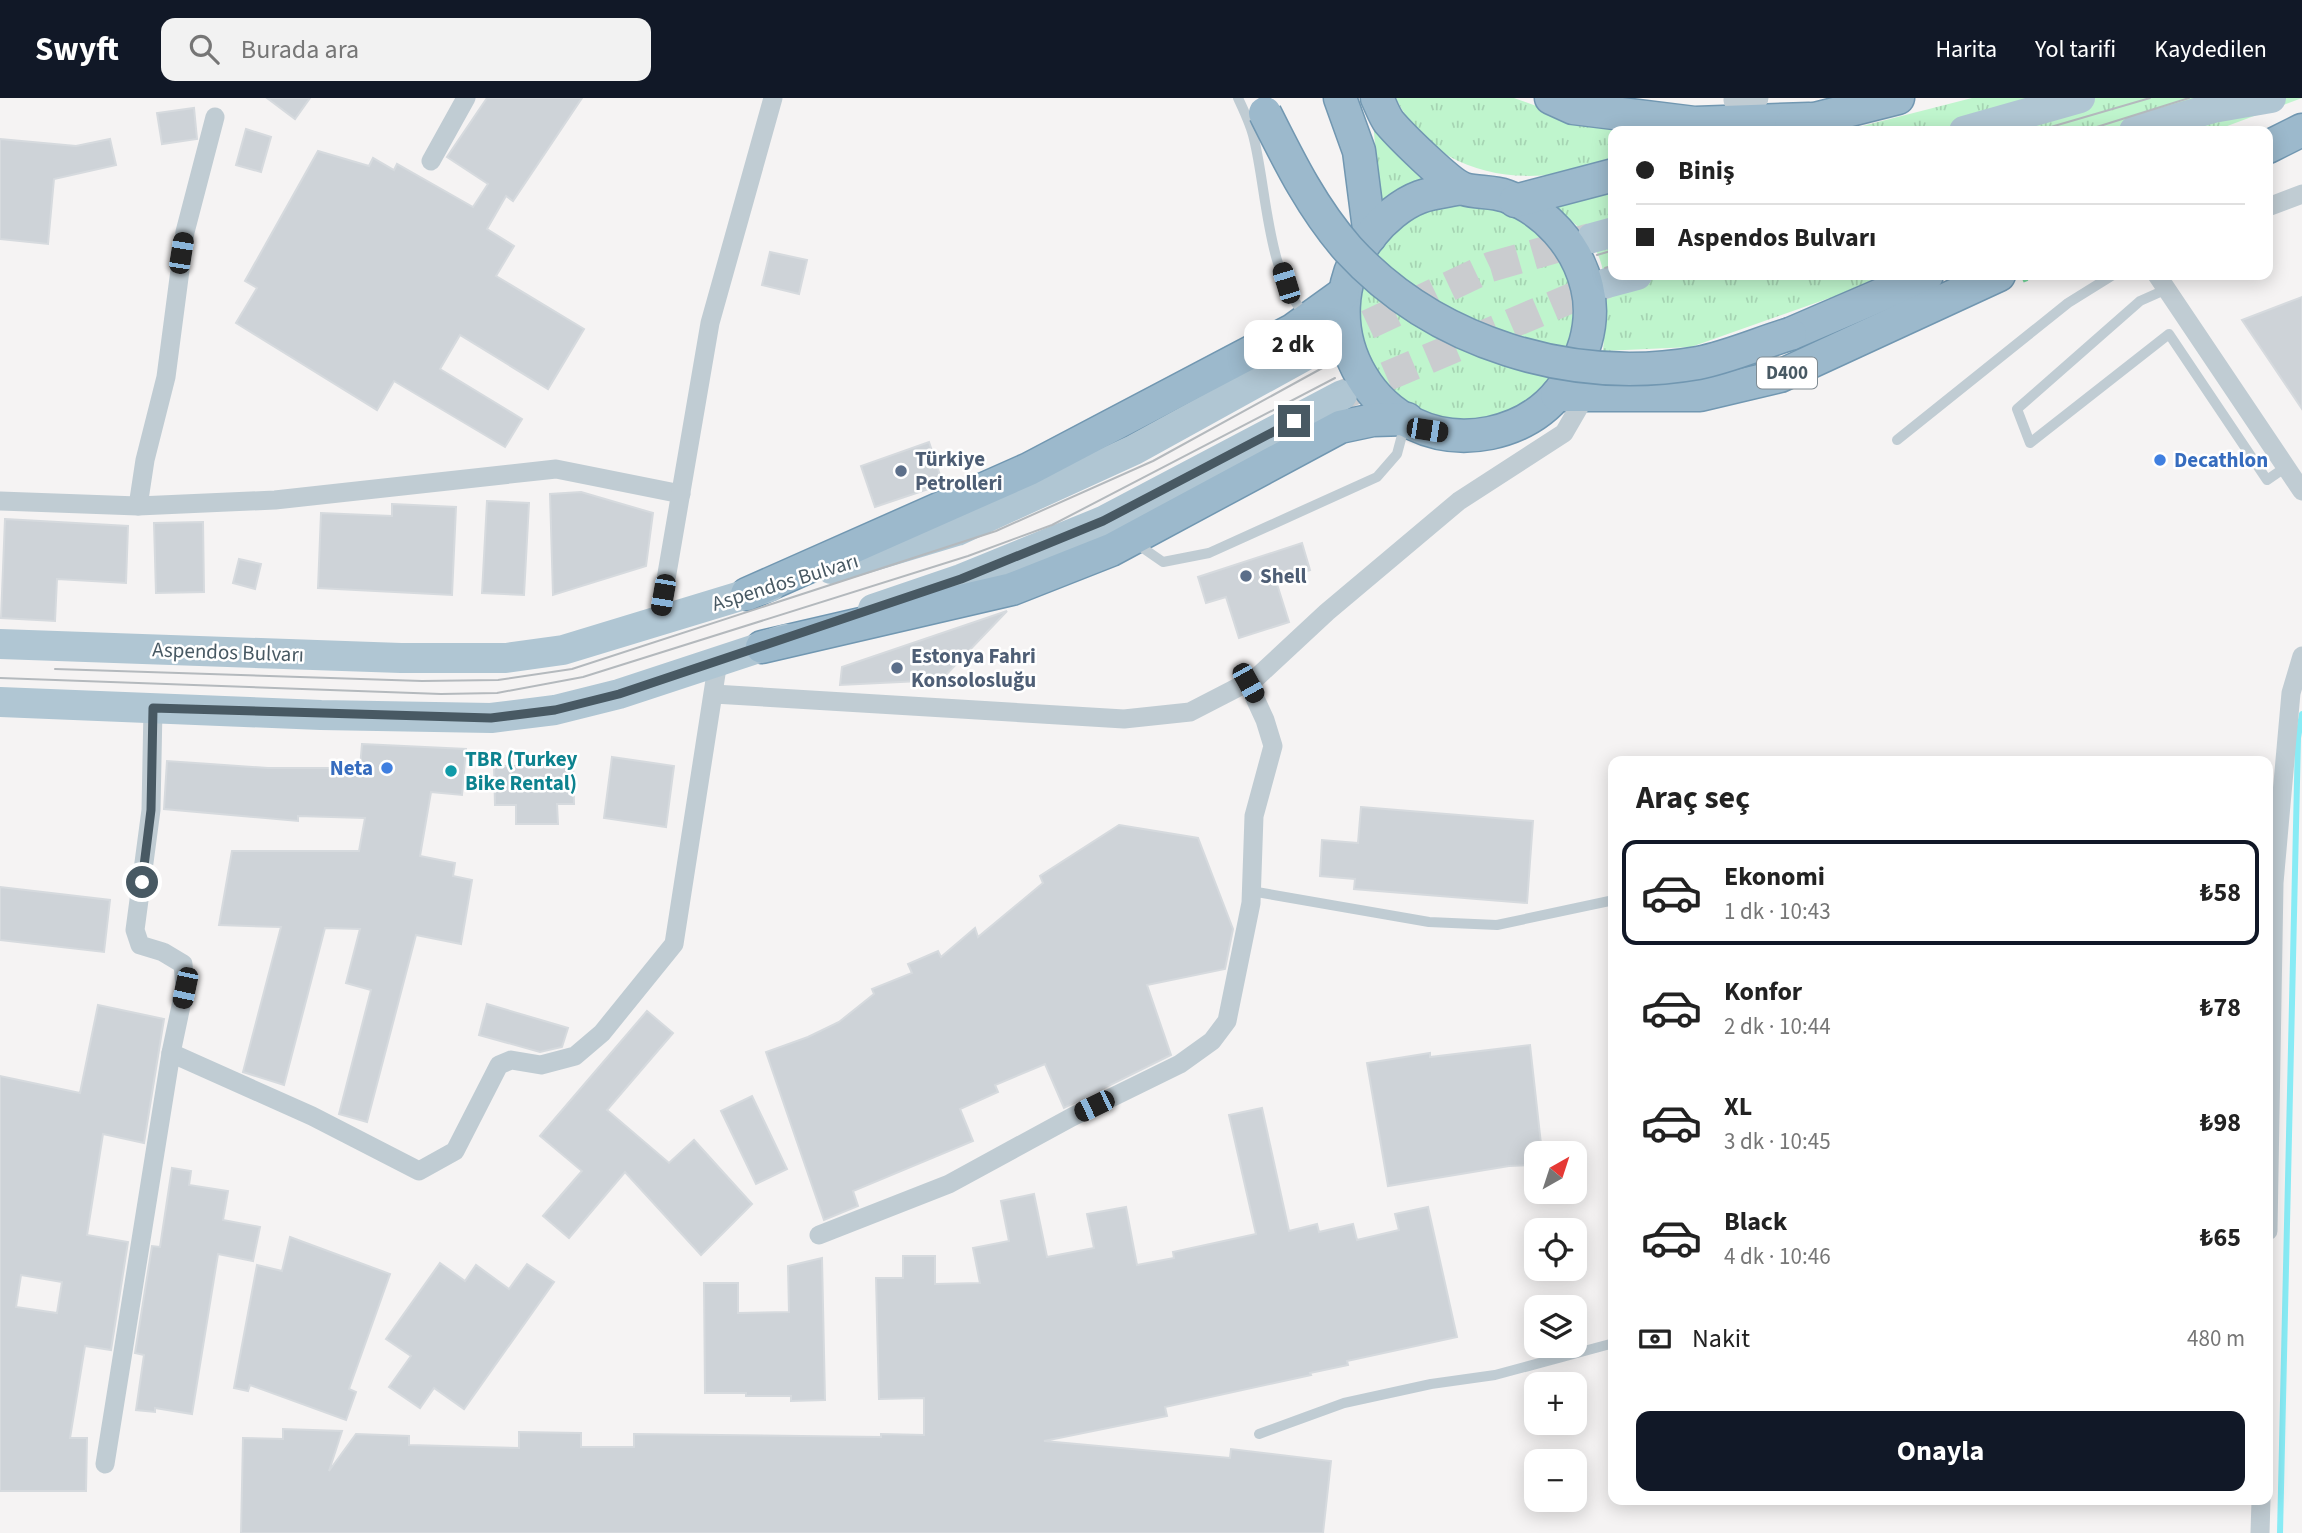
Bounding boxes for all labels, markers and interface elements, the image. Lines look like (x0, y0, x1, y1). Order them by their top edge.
search box (161, 18, 651, 81)
text: Swyft (35, 26, 119, 73)
icon: search (185, 30, 223, 68)
text: Burada ara (241, 31, 359, 68)
text: Harita (1935, 32, 1997, 67)
text: Yol tarifi (2035, 32, 2116, 67)
text: Kaydedilen (2154, 32, 2267, 67)
text: Biniş (1678, 152, 1734, 189)
text: Aspendos Bulvarı (1678, 219, 1876, 256)
car (168, 231, 195, 275)
car (1270, 260, 1303, 306)
callout: 2 dk (1245, 320, 1343, 368)
text: 2 dk (1272, 328, 1314, 361)
road number: D400 (1757, 358, 1817, 388)
route end (1278, 405, 1310, 437)
car (1405, 416, 1450, 444)
place label: Türkiye Petrolleri (915, 444, 1003, 498)
place label: Decathlon (2174, 445, 2268, 475)
marker: Decathlon (2152, 452, 2168, 468)
marker: Türkiye Petrolleri (893, 463, 909, 479)
street label: Aspendos Bulvarı (708, 545, 862, 619)
place label: Shell (1260, 561, 1307, 591)
marker: Shell (1238, 568, 1254, 584)
car (650, 572, 677, 618)
street label: Aspendos Bulvarı (152, 634, 304, 670)
place label: Estonya Fahri Konsolosluğu (911, 641, 1036, 695)
marker: Estonya Fahri Konsolosluğu (889, 660, 905, 676)
car (1229, 660, 1268, 706)
place label: TBR (Turkey Bike Rental) (465, 744, 577, 798)
place label: Neta (330, 753, 373, 783)
marker: Neta (379, 760, 395, 776)
marker: TBR (Turkey Bike Rental) (443, 763, 459, 779)
text: Araç seç (1636, 775, 1750, 821)
text: Ekonomi (1724, 858, 1825, 895)
icon: car (1640, 861, 1703, 924)
route start (126, 866, 158, 898)
text: ₺58 (2200, 874, 2241, 911)
text: 1 dk · 10:43 (1724, 895, 1831, 928)
car (171, 965, 200, 1011)
text: Konfor (1724, 973, 1802, 1010)
icon: car (1640, 976, 1703, 1039)
text: ₺78 (2200, 989, 2241, 1026)
text: 2 dk · 10:44 (1724, 1010, 1831, 1043)
car (1071, 1087, 1118, 1125)
text: XL (1724, 1088, 1752, 1125)
icon: car (1640, 1091, 1703, 1154)
text: ₺98 (2200, 1104, 2241, 1141)
text: 3 dk · 10:45 (1724, 1125, 1831, 1158)
north arrow (1524, 1141, 1587, 1204)
map controls (1524, 1141, 1587, 1512)
text: Black (1724, 1203, 1787, 1240)
icon: car (1640, 1206, 1703, 1269)
button: locate (1524, 1218, 1587, 1281)
text: ₺65 (2200, 1219, 2241, 1256)
text: 4 dk · 10:46 (1724, 1240, 1831, 1273)
button: layers (1524, 1295, 1587, 1358)
icon: cash (1636, 1320, 1674, 1358)
text: Nakit (1692, 1320, 1750, 1357)
text: 480 m (2187, 1322, 2245, 1355)
button: + (1524, 1372, 1587, 1435)
button: Onayla (1636, 1411, 2245, 1491)
button: − (1524, 1449, 1587, 1512)

